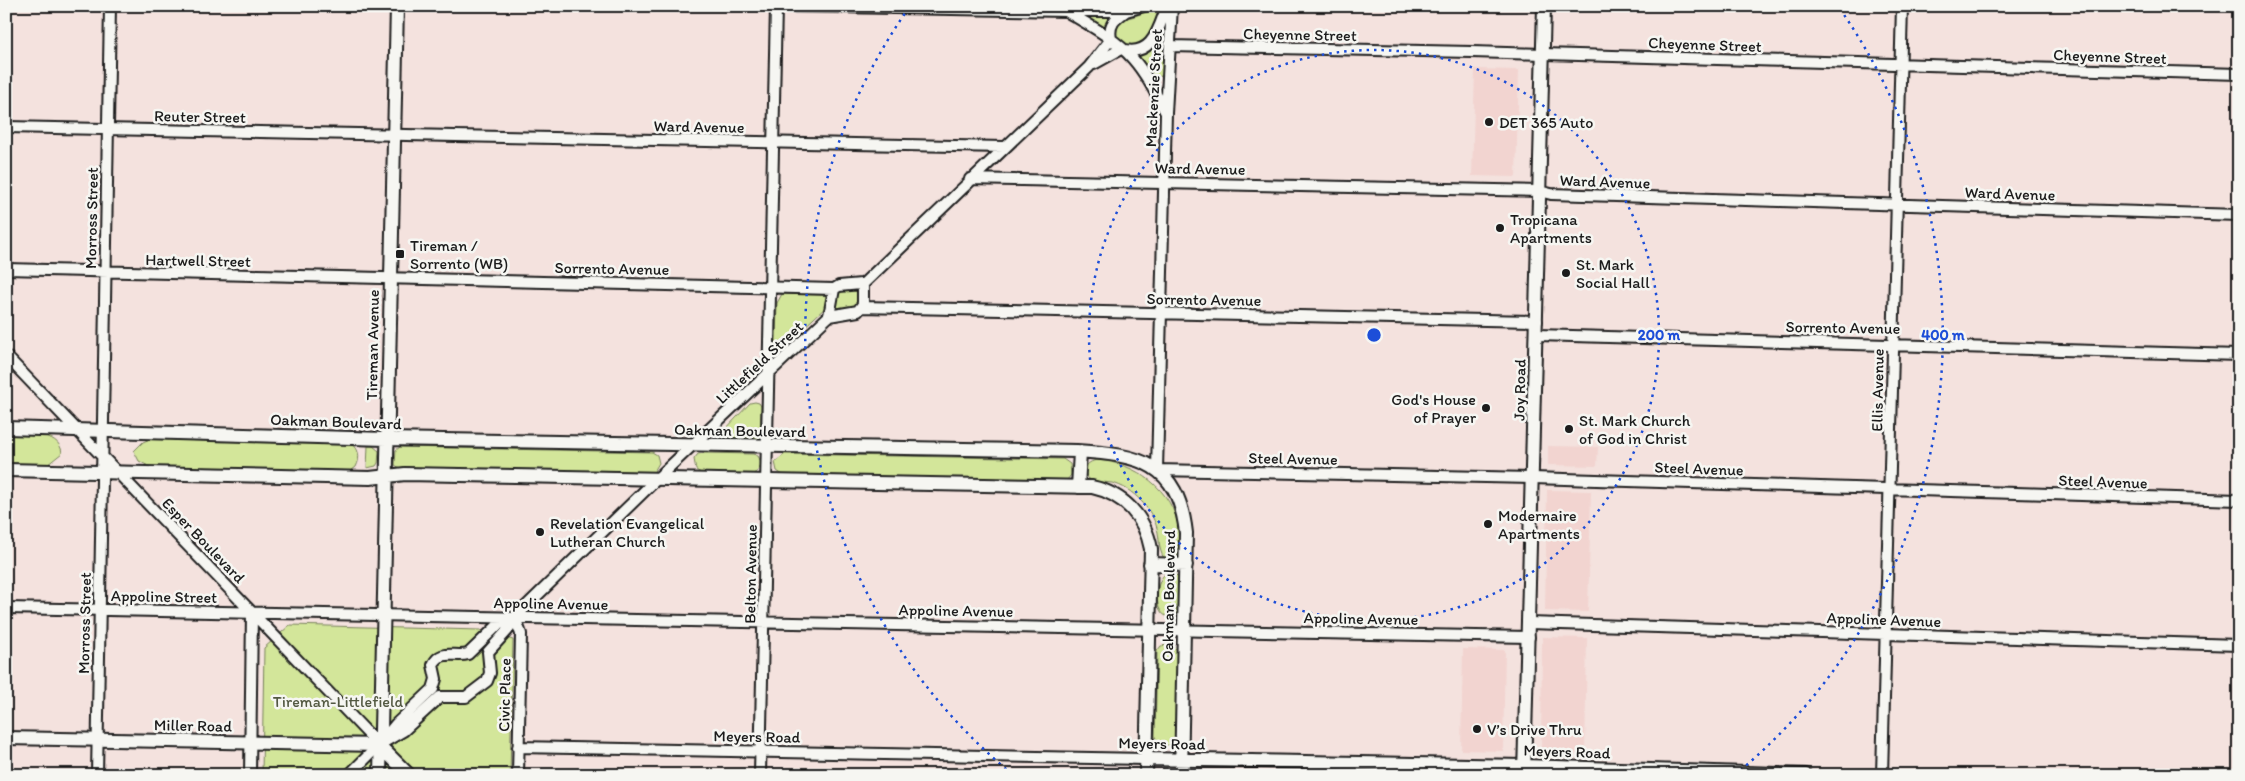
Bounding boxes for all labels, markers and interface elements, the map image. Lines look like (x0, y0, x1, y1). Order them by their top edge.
street label: Cheyenne Street (1243, 24, 1357, 45)
street label: Mackenzie Street (1141, 28, 1166, 148)
street label: Cheyenne Street (1648, 33, 1762, 56)
street label: Cheyenne Street (2053, 45, 2167, 68)
street label: Reuter Street (154, 106, 246, 127)
place label: DET 365 Auto (1499, 113, 1593, 132)
street label: Ward Avenue (653, 116, 745, 137)
marker: DET 365 Auto (1483, 116, 1495, 128)
street label: Ward Avenue (1154, 158, 1246, 179)
street label: Morross Street (81, 167, 102, 269)
street label: Ward Avenue (1559, 170, 1651, 193)
street label: Ward Avenue (1964, 182, 2056, 205)
place label: Tropicana Apartments (1510, 210, 1592, 247)
marker: Tropicana Apartments (1494, 222, 1506, 234)
place label: Tireman / Sorrento (WB) (410, 236, 508, 273)
marker: Tireman / Sorrento (WB) (394, 248, 406, 260)
street label: Hartwell Street (145, 250, 251, 271)
place label: St. Mark Social Hall (1576, 255, 1650, 292)
street label: Sorrento Avenue (554, 258, 670, 279)
marker: St. Mark Social Hall (1560, 267, 1572, 279)
street label: Tireman Avenue (362, 289, 383, 401)
street label: Sorrento Avenue (1146, 289, 1262, 310)
street label: Littlefield Street (712, 317, 807, 408)
street label: Sorrento Avenue (1785, 317, 1901, 338)
centre of rings (1365, 326, 1383, 344)
text: 200 m (1638, 326, 1681, 344)
text: 400 m (1921, 326, 1965, 344)
street label: Ellis Avenue (1867, 348, 1888, 432)
street label: Joy Road (1509, 359, 1530, 421)
place label: God's House of Prayer (1391, 390, 1477, 427)
marker: God's House of Prayer (1480, 402, 1492, 414)
street label: Oakman Boulevard (270, 410, 402, 433)
place label: St. Mark Church of God in Christ (1579, 411, 1691, 448)
street label: Oakman Boulevard (674, 420, 806, 441)
marker: St. Mark Church of God in Christ (1563, 423, 1575, 435)
street label: Steel Avenue (1248, 448, 1338, 469)
street label: Steel Avenue (1654, 457, 1744, 480)
street label: Steel Avenue (2058, 470, 2148, 493)
street label: Esper Boulevard (158, 494, 249, 587)
place label: Modernaire Apartments (1498, 506, 1580, 543)
place label: Revelation Evangelical Lutheran Church (550, 514, 705, 551)
marker: Modernaire Apartments (1482, 518, 1494, 530)
street label: Belton Avenue (740, 524, 761, 624)
marker: Revelation Evangelical Lutheran Church (534, 526, 546, 538)
street label: Oakman Boulevard (1158, 530, 1179, 662)
street label: Morross Street (74, 572, 95, 674)
street label: Appoline Street (111, 586, 217, 607)
street label: Appoline Avenue (494, 593, 609, 614)
street label: Appoline Avenue (899, 600, 1014, 621)
street label: Appoline Avenue (1304, 608, 1419, 629)
street label: Appoline Avenue (1826, 608, 1942, 631)
street label: Civic Place (494, 658, 515, 732)
park label: Tireman-Littlefield (273, 692, 404, 711)
street label: Miller Road (154, 715, 232, 736)
place label: V’s Drive Thru (1487, 720, 1582, 739)
marker: V’s Drive Thru (1471, 723, 1483, 735)
street label: Meyers Road (713, 726, 801, 747)
street label: Meyers Road (1118, 733, 1206, 754)
street label: Meyers Road (1523, 740, 1611, 763)

